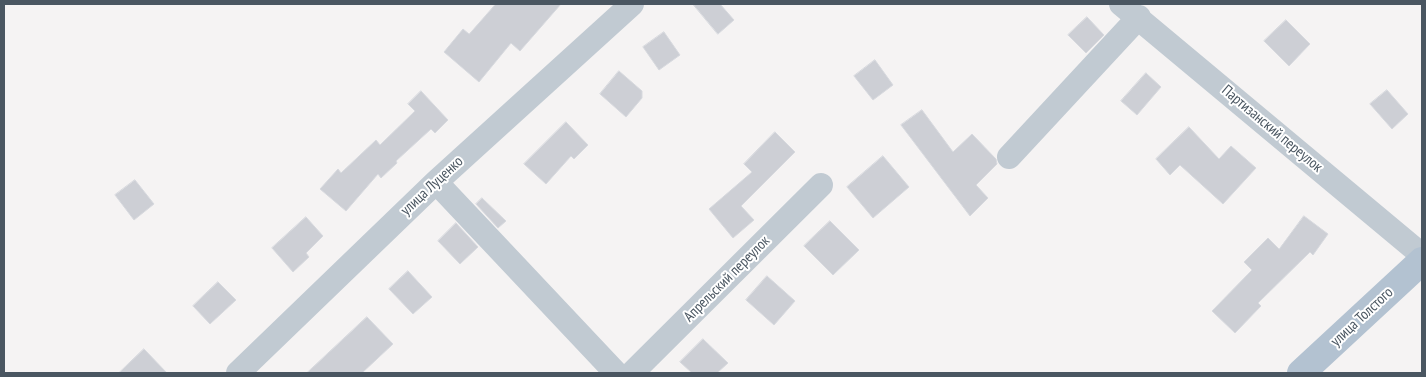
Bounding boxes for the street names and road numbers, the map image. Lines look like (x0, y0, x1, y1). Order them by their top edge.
street label: Партизанский переулок (1218, 82, 1326, 176)
street label: улица Луценко (397, 153, 467, 219)
street label: Апрельский переулок (680, 232, 774, 326)
street label: улица Толстого (1327, 284, 1397, 350)

